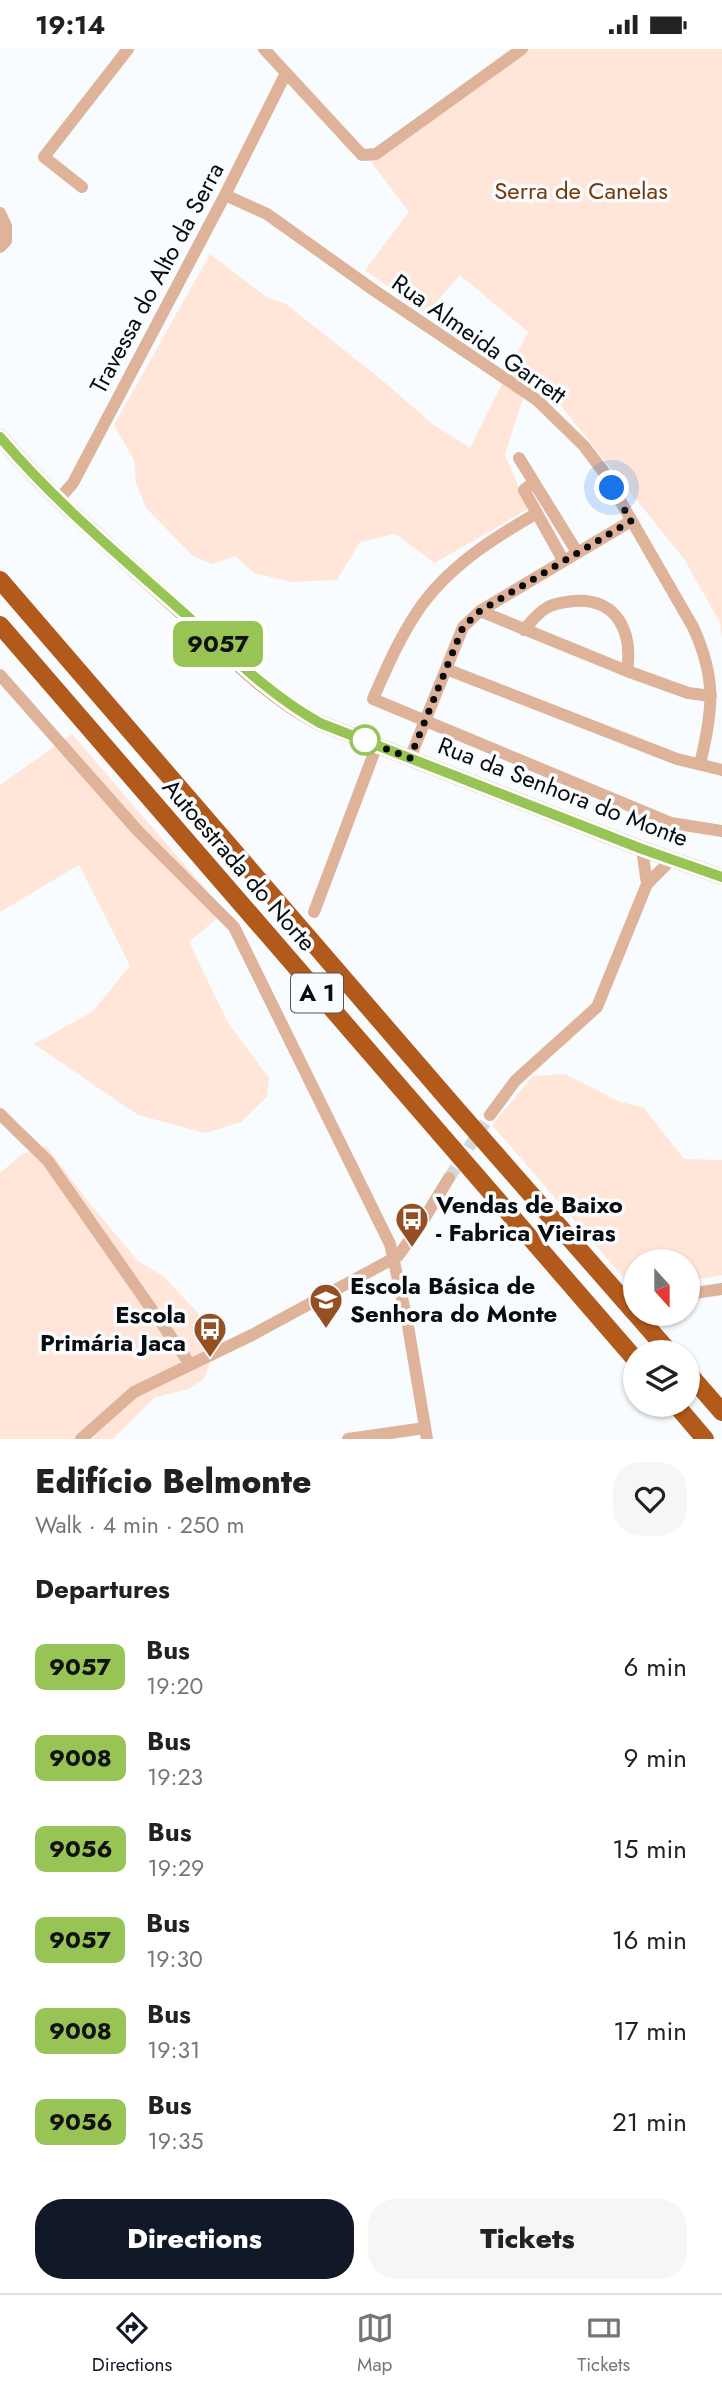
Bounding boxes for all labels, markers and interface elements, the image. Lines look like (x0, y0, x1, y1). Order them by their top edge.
text: 19:14 (35, 6, 105, 44)
street label: Travessa do Alto da Serra (81, 156, 232, 399)
park label: Serra de Canelas (494, 173, 668, 208)
street label: Rua Almeida Garrett (385, 265, 574, 412)
your location (594, 470, 629, 505)
line badge: 9057 (169, 621, 267, 667)
text: 9057 (187, 626, 249, 661)
unlabelled marker (350, 725, 380, 755)
street label: Rua da Senhora do Monte (433, 728, 693, 855)
street label: Autoestrada do Norte (154, 771, 324, 959)
road number: A 1 (291, 974, 343, 1013)
place label: Vendas de Baixo - Fabrica Vieiras (435, 1187, 623, 1250)
bus stop icon: Vendas de Baixo - Fabrica Vieiras (393, 1200, 431, 1249)
north arrow (623, 1249, 700, 1327)
map controls (623, 1249, 700, 1417)
place label: Escola Básica de Senhora do Monte (350, 1268, 557, 1331)
school or university icon: Escola Básica de Senhora do Monte (307, 1281, 345, 1330)
place label: Escola Primária Jaca (40, 1297, 186, 1360)
bus stop icon: Escola Primária Jaca (191, 1310, 229, 1359)
button: layers (623, 1340, 700, 1417)
text: Edifício Belmonte (35, 1458, 311, 1505)
button: heart (613, 1462, 687, 1536)
text: Walk · 4 min · 250 m (35, 1508, 244, 1542)
text: Departures (35, 1570, 170, 1608)
text: Bus (146, 1631, 190, 1669)
text: 6 min (624, 1648, 687, 1686)
text: 9057 (49, 1649, 111, 1684)
text: 19:20 (146, 1669, 203, 1703)
text: Bus (147, 1722, 191, 1760)
text: 9 min (624, 1739, 687, 1777)
text: 9008 (49, 1740, 112, 1775)
text: 19:23 (147, 1760, 203, 1794)
text: Bus (147, 1813, 192, 1851)
text: 15 min (612, 1830, 687, 1868)
text: 9056 (49, 1831, 112, 1866)
text: 19:29 (147, 1851, 204, 1885)
text: Bus (146, 1904, 190, 1942)
text: 16 min (612, 1921, 687, 1959)
text: 9057 (49, 1922, 111, 1957)
text: 19:30 (146, 1942, 203, 1976)
text: Bus (147, 1995, 191, 2033)
text: 17 min (613, 2012, 687, 2050)
text: 9008 (49, 2013, 112, 2048)
text: 19:31 (147, 2033, 200, 2067)
text: Bus (147, 2086, 192, 2124)
text: 21 min (612, 2103, 687, 2141)
text: 9056 (49, 2104, 112, 2139)
text: 19:35 (147, 2124, 204, 2158)
button: Directions (35, 2199, 354, 2279)
button: Tickets (368, 2199, 687, 2279)
tab: Directions (92, 2309, 172, 2378)
tab: Map (356, 2309, 394, 2378)
tab: Tickets (577, 2309, 630, 2378)

